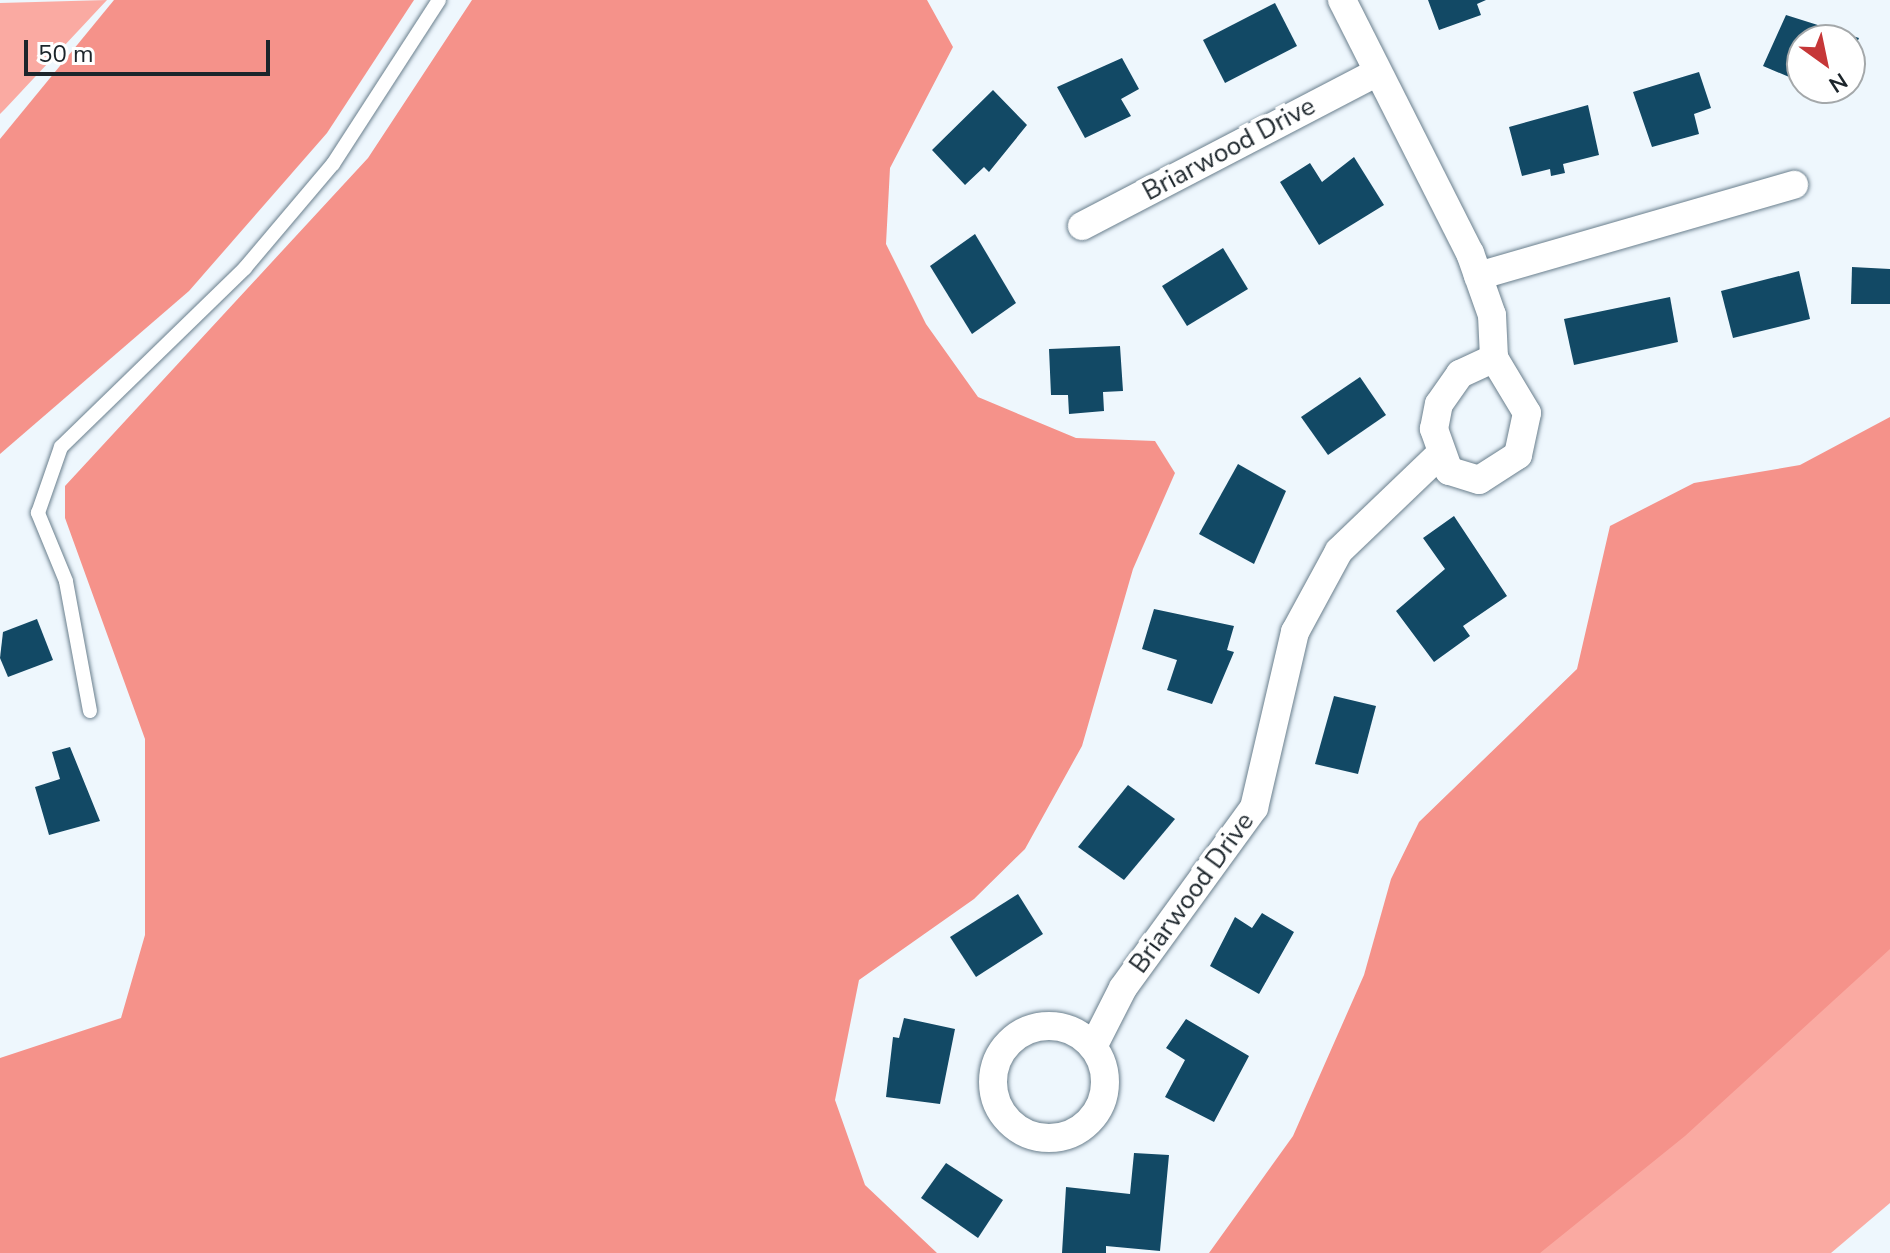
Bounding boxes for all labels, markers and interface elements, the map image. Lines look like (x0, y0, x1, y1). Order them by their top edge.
scale bar (28, 24, 274, 74)
north arrow (1786, 24, 1866, 104)
text: 50 m (38, 38, 94, 70)
text: N (1823, 65, 1853, 100)
street label: Briarwood Drive (1137, 90, 1321, 208)
street label: Briarwood Drive (1123, 807, 1261, 979)

